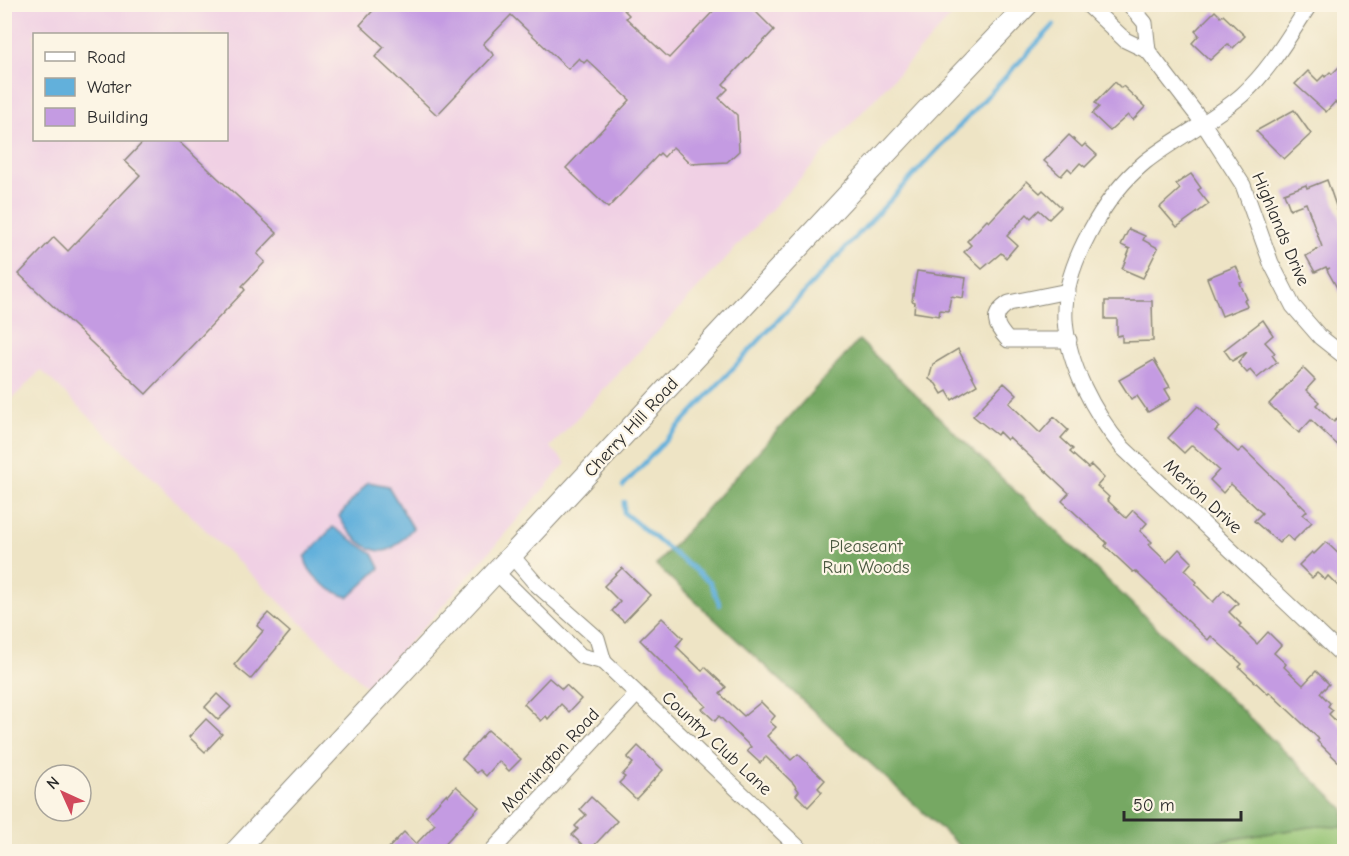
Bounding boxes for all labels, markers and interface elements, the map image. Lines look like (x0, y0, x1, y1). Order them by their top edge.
legend (33, 33, 228, 141)
text: Road (87, 47, 126, 68)
text: Water (87, 77, 132, 98)
text: Building (87, 107, 149, 128)
street label: Highlands Drive (1247, 169, 1314, 289)
street label: Cherry Hill Road (580, 373, 683, 481)
street label: Merion Drive (1159, 455, 1246, 538)
park label: Pleaseant Run Woods (823, 536, 909, 578)
street label: Country Club Lane (657, 687, 776, 800)
street label: Mornington Road (497, 704, 604, 817)
north arrow (33, 763, 93, 823)
text: N (43, 773, 63, 793)
scale bar (1124, 784, 1241, 822)
text: 50 m (1133, 795, 1175, 816)

